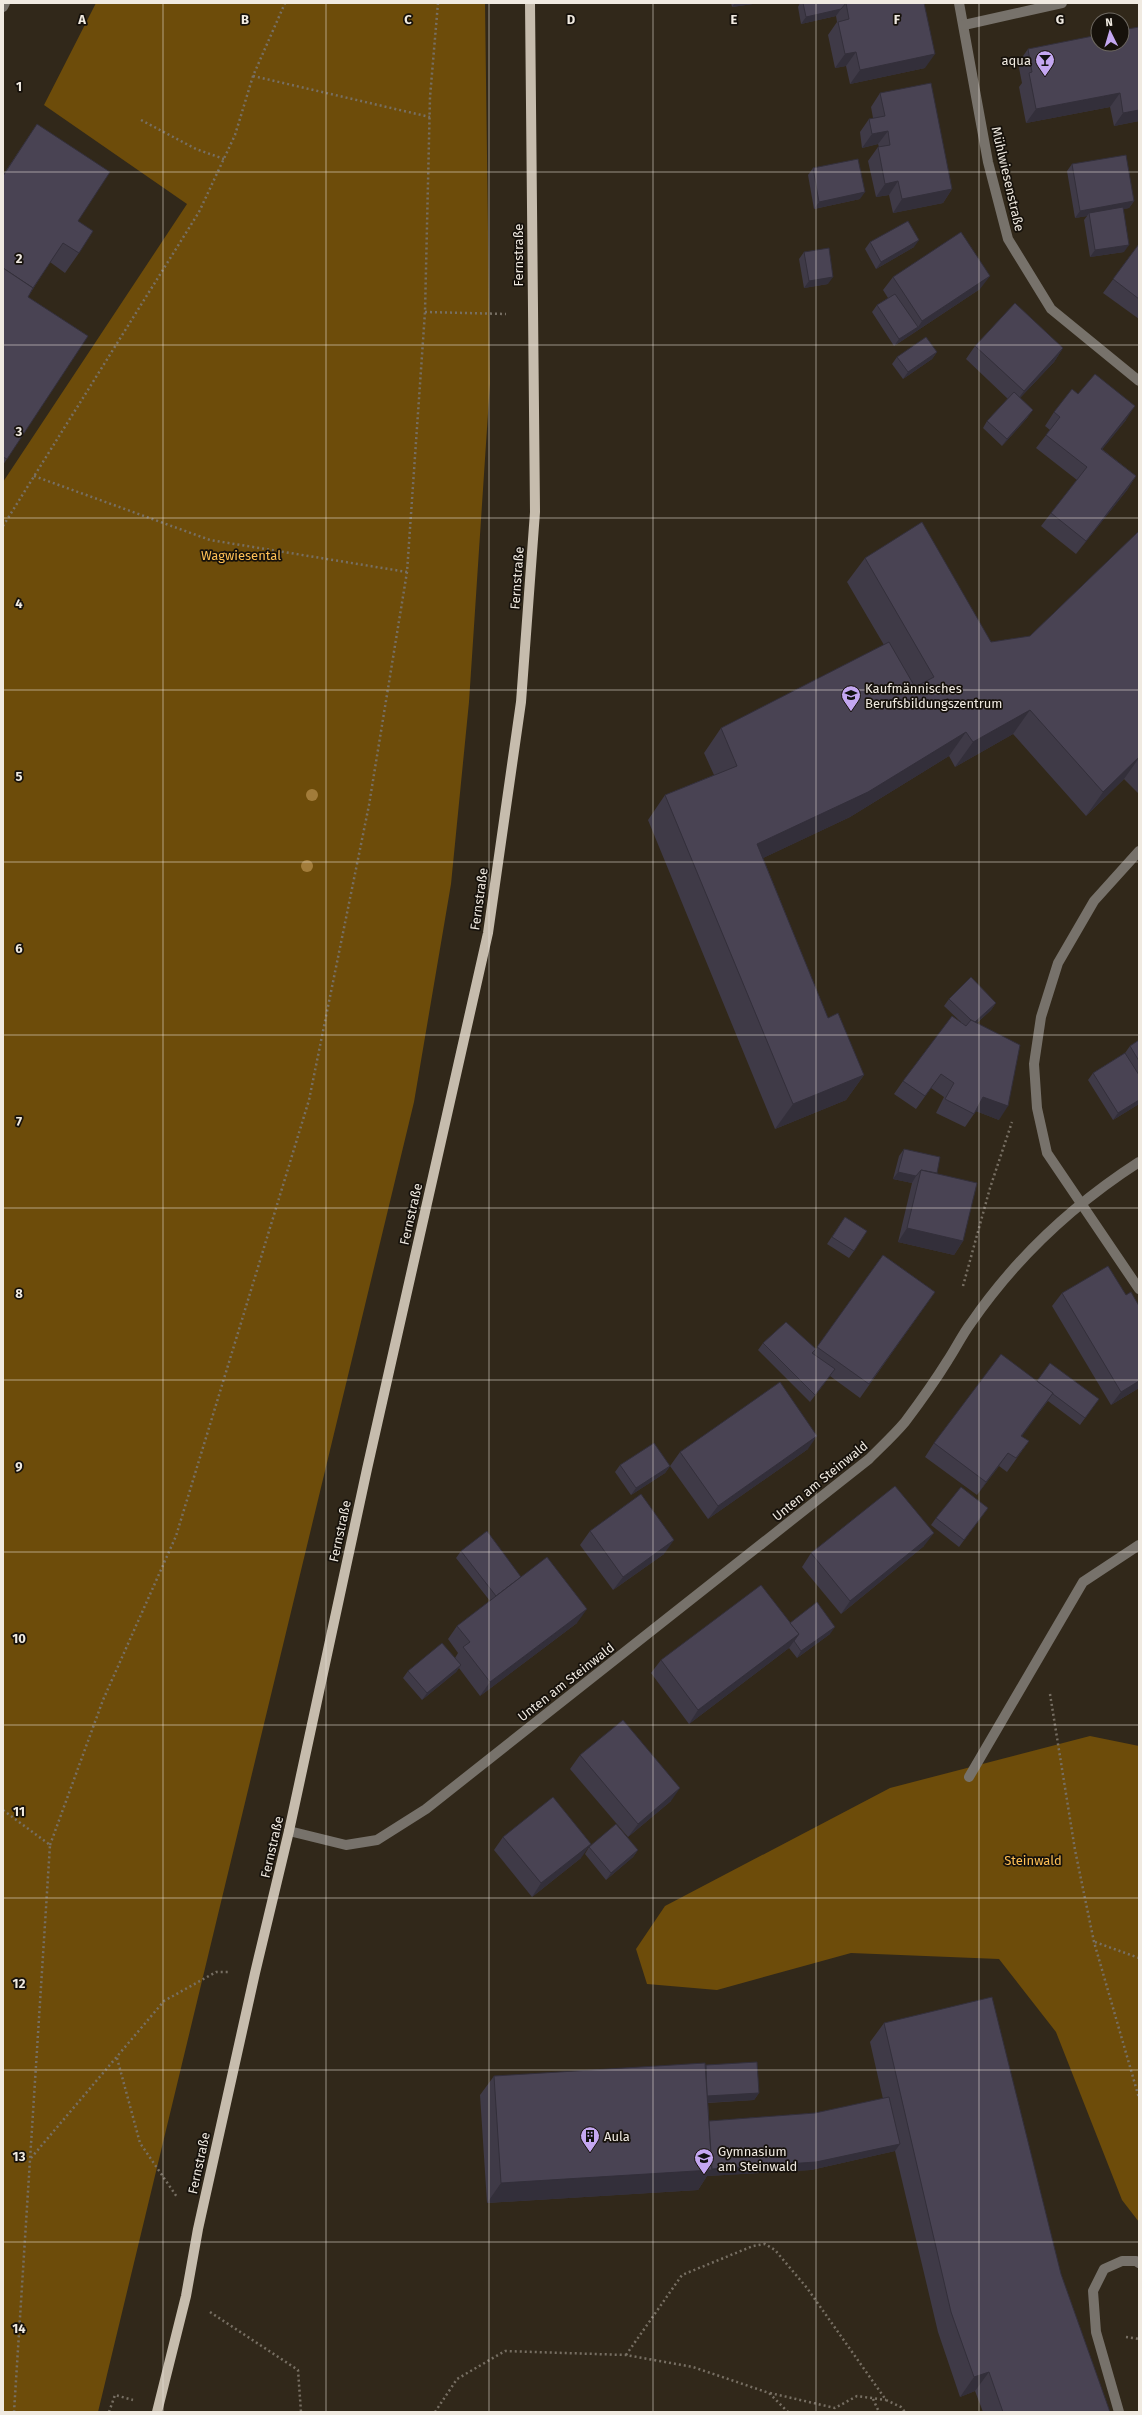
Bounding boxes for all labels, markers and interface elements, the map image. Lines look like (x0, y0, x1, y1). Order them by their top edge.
text: A (77, 12, 86, 27)
text: B (241, 12, 249, 27)
text: C (404, 12, 412, 27)
text: D (567, 12, 576, 27)
text: E (731, 12, 738, 27)
text: F (894, 12, 901, 27)
text: G (1056, 12, 1064, 27)
north arrow (1090, 12, 1130, 52)
text: N (1105, 16, 1113, 29)
bar icon: aqua (1034, 49, 1056, 77)
place label: aqua (1002, 53, 1031, 68)
text: 1 (16, 79, 22, 94)
street label: Mühlwiesenstraße (989, 125, 1027, 233)
street label: Fernstraße (511, 224, 526, 286)
text: 2 (16, 251, 23, 266)
text: 3 (15, 424, 23, 439)
street label: Fernstraße (507, 546, 527, 610)
park label: Wagwiesental (201, 548, 281, 563)
text: 4 (15, 596, 23, 611)
place label: Kaufmännisches Berufsbildungszentrum (865, 681, 1002, 711)
school or university icon: Kaufmännisches Berufsbildungszentrum (840, 684, 862, 712)
text: 5 (16, 769, 23, 784)
street label: Fernstraße (467, 867, 491, 931)
text: 6 (15, 941, 23, 956)
text: 7 (16, 1114, 22, 1129)
street label: Fernstraße (397, 1182, 425, 1246)
text: 8 (15, 1286, 23, 1301)
street label: Unten am Steinwald (769, 1438, 871, 1524)
text: 9 (15, 1459, 23, 1474)
street label: Fernstraße (326, 1499, 354, 1563)
text: 10 (12, 1631, 26, 1646)
street label: Unten am Steinwald (515, 1640, 617, 1724)
text: 11 (13, 1804, 25, 1819)
street label: Fernstraße (258, 1815, 286, 1879)
park label: Steinwald (1004, 1853, 1062, 1868)
text: 12 (13, 1976, 26, 1991)
building icon: Aula (579, 2125, 601, 2153)
place label: Aula (604, 2129, 630, 2144)
street label: Fernstraße (185, 2131, 213, 2195)
place label: Gymnasium am Steinwald (718, 2144, 797, 2174)
school or university icon: Gymnasium am Steinwald (693, 2147, 715, 2175)
text: 13 (13, 2149, 26, 2164)
text: 14 (12, 2321, 26, 2336)

